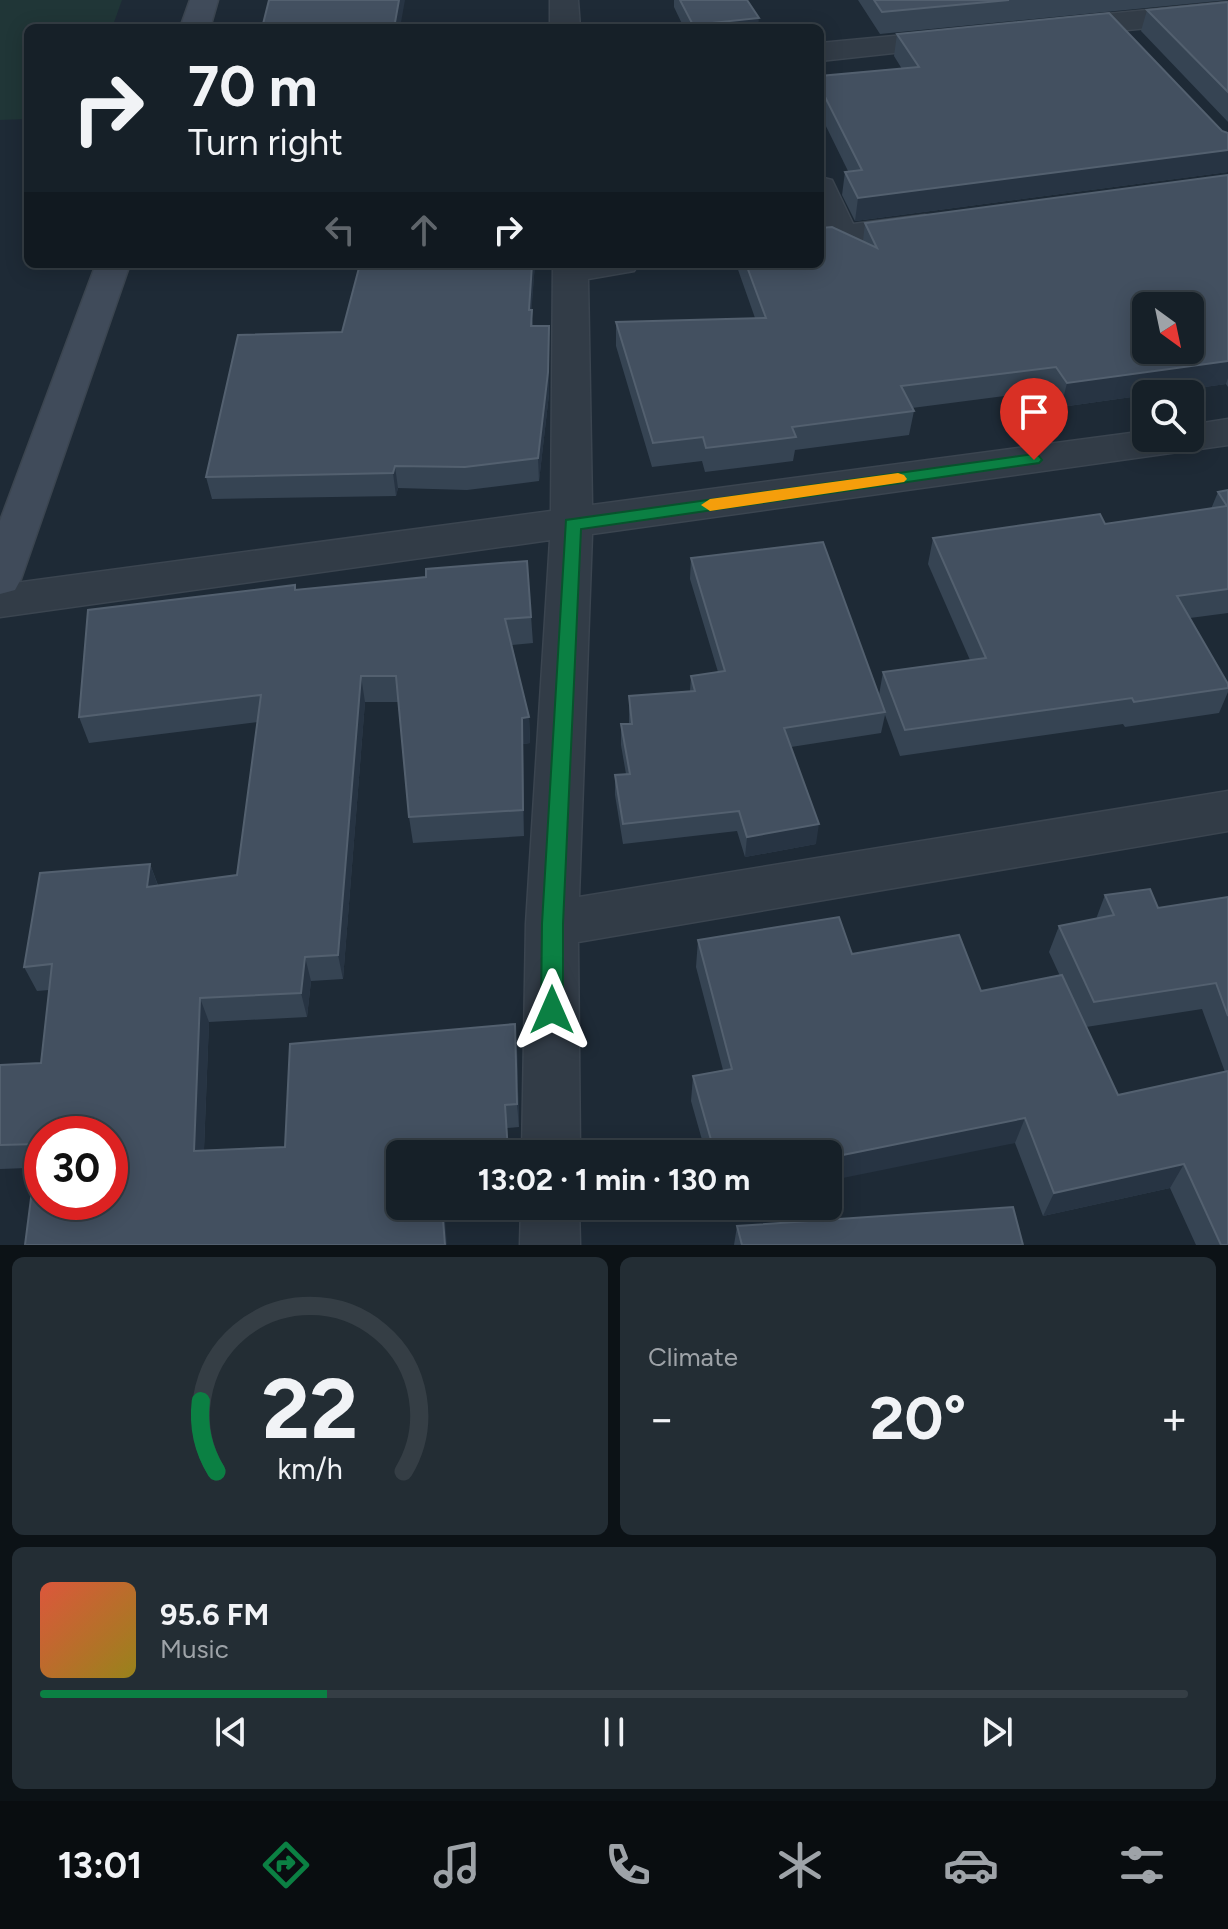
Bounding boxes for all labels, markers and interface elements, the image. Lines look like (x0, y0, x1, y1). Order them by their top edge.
text: 70 m (188, 53, 318, 120)
icon: right (56, 56, 160, 160)
text: Turn right (188, 121, 343, 164)
icon: left (318, 208, 362, 252)
icon: ahead (402, 208, 446, 252)
icon: right (486, 208, 530, 252)
north arrow (1132, 292, 1204, 364)
map controls (1132, 292, 1204, 452)
pin (1000, 378, 1068, 460)
button: search (1132, 380, 1204, 452)
icon: arrive (1012, 390, 1056, 434)
position arrow (510, 968, 594, 1052)
speed limit sign: 30 (24, 1116, 128, 1220)
text: 13:02 · 1 min · 130 m (478, 1161, 750, 1198)
text: Climate (648, 1341, 738, 1373)
text: 22 (262, 1359, 358, 1459)
text: 20° (870, 1382, 966, 1454)
text: − (648, 1392, 675, 1445)
text: + (1161, 1392, 1188, 1445)
text: km/h (277, 1452, 343, 1486)
text: 95.6 FM (160, 1596, 269, 1633)
text: Music (160, 1633, 229, 1665)
icon: previous (209, 1710, 253, 1754)
icon: pause (592, 1710, 636, 1754)
icon: next (975, 1710, 1019, 1754)
icon: directions (258, 1837, 314, 1893)
icon: music (429, 1837, 485, 1893)
icon: phone (600, 1837, 656, 1893)
icon: climate (772, 1837, 828, 1893)
icon: car (943, 1837, 999, 1893)
icon: filters (1114, 1837, 1170, 1893)
text: 13:01 (58, 1844, 142, 1887)

